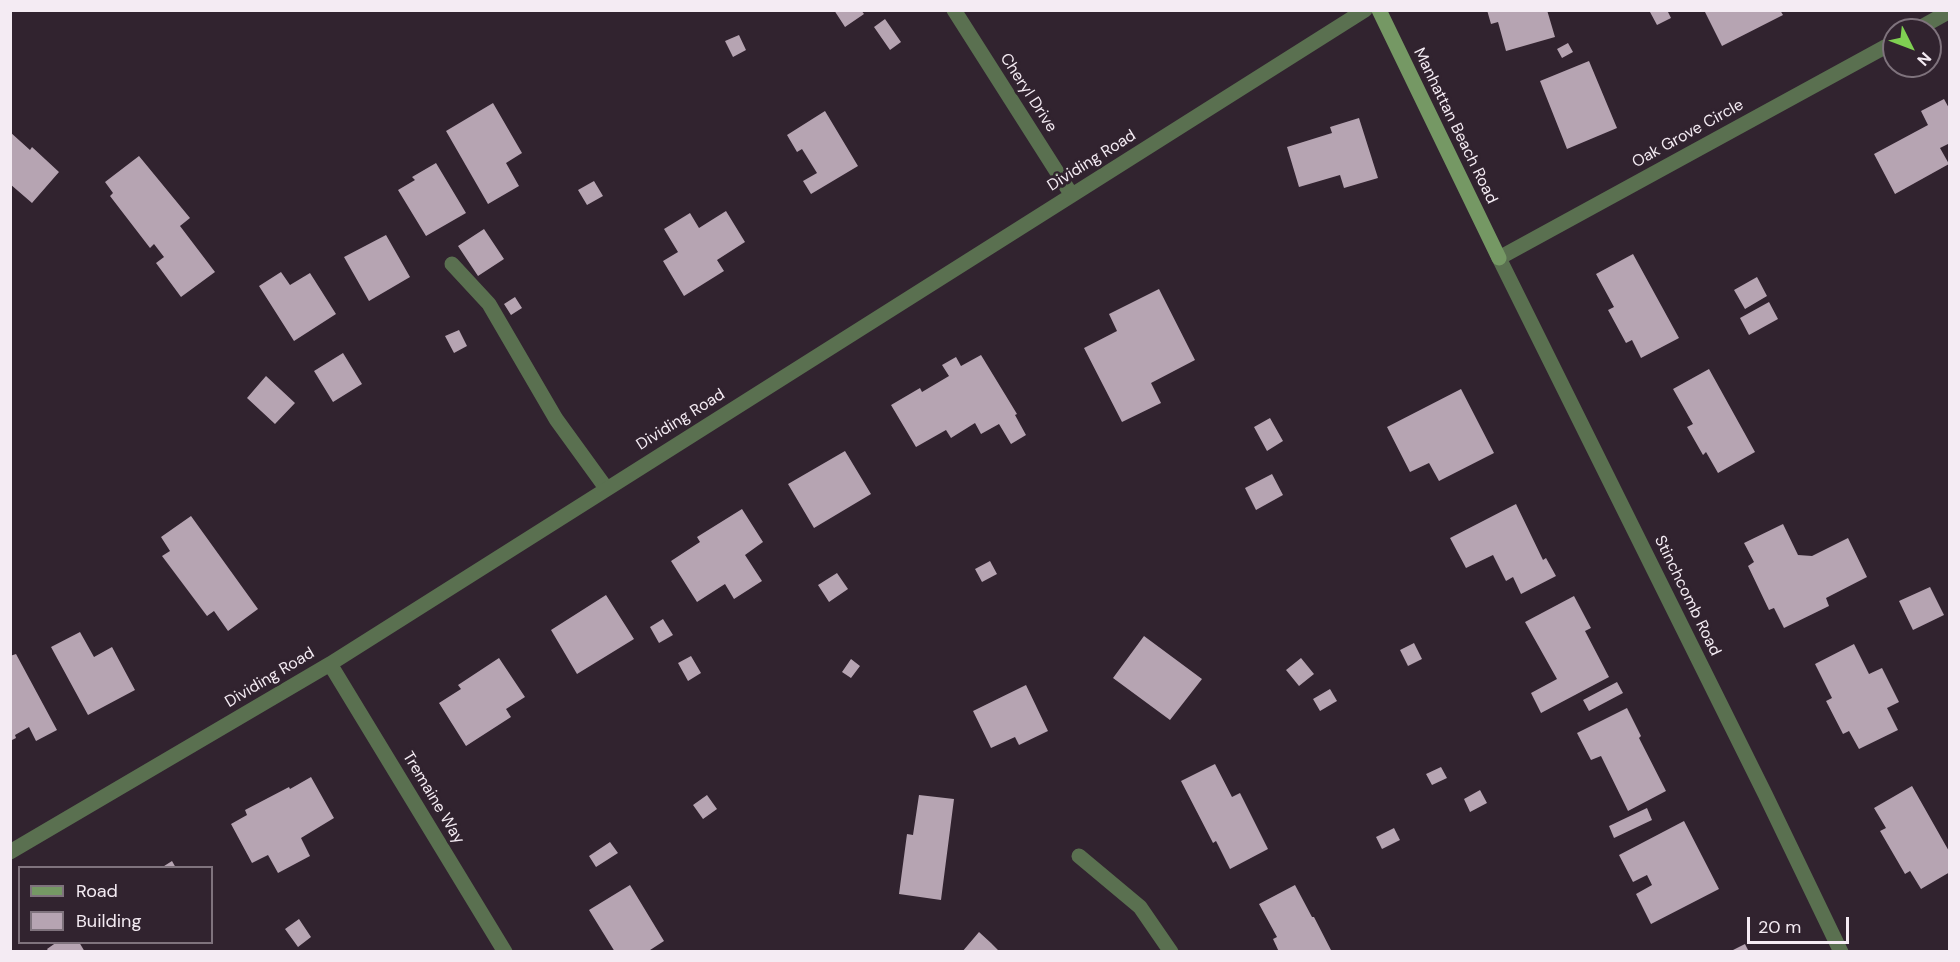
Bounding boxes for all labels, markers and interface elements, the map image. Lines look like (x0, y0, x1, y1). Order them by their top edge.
north arrow (1882, 18, 1942, 78)
street label: Manhattan Beach Road (1409, 45, 1501, 207)
text: N (1913, 48, 1936, 70)
street label: Cheryl Drive (995, 50, 1061, 136)
street label: Oak Grove Circle (1629, 95, 1747, 173)
street label: Dividing Road (1044, 126, 1140, 196)
street label: Dividing Road (633, 385, 729, 455)
street label: Stinchcomb Road (1650, 533, 1724, 659)
street label: Dividing Road (222, 644, 318, 712)
street label: Tremaine Way (398, 748, 468, 848)
legend (18, 866, 213, 944)
text: Road (76, 879, 118, 903)
scale bar (1750, 905, 1852, 943)
text: Building (76, 909, 141, 933)
text: 20 m (1758, 915, 1801, 939)

